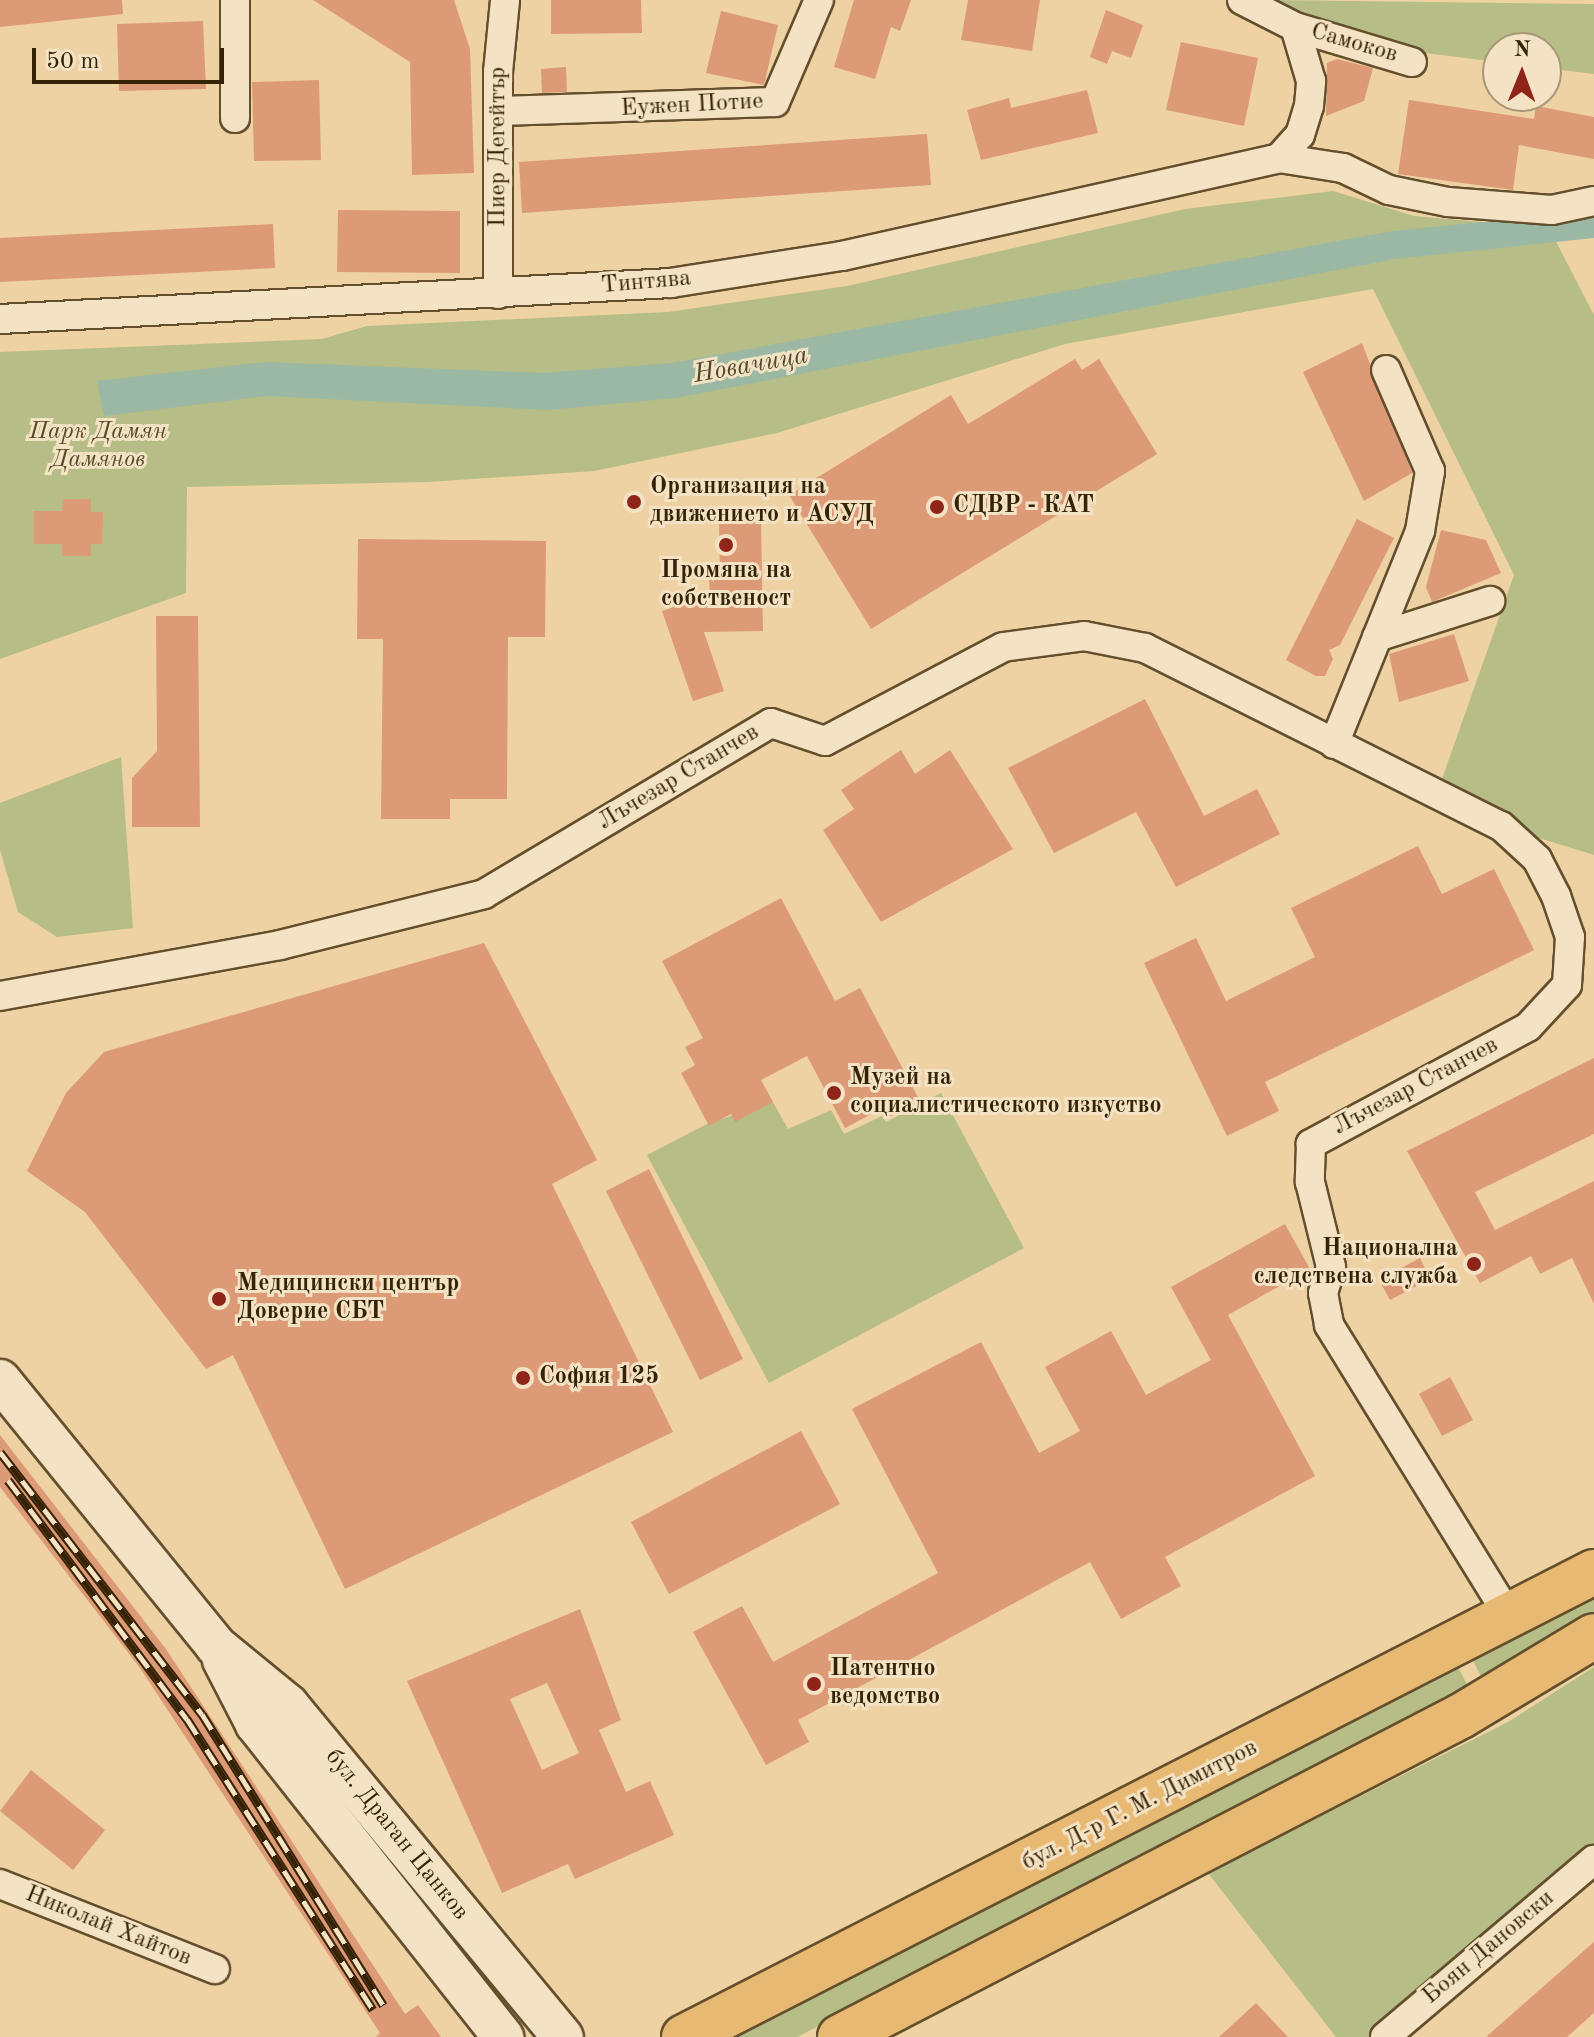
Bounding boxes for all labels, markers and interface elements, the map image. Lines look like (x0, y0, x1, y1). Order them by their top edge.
street label: Самоков (1307, 18, 1401, 70)
scale bar (36, 32, 228, 82)
north arrow (1482, 32, 1562, 112)
text: N (1514, 39, 1531, 61)
text: 50 m (46, 50, 100, 74)
street label: Пиер Дегейтър (485, 67, 513, 227)
street label: Еужен Потие (620, 88, 764, 124)
street label: Тинтява (600, 265, 692, 301)
water label: Новачица (691, 341, 811, 391)
park label: Парк Дамян Дамянов (29, 419, 167, 475)
place label: Организация на движението и АСУД (650, 474, 874, 530)
marker: Организация на движението и АСУД (625, 493, 643, 511)
place label: СДВР - КАТ (953, 493, 1094, 521)
marker: СДВР - КАТ (928, 498, 946, 516)
marker: Промяна на собственост (717, 536, 735, 554)
place label: Промяна на собственост (660, 558, 792, 614)
street label: Лъчезар Станчев (593, 719, 765, 837)
street label: Лъчезар Станчев (1329, 1031, 1503, 1143)
place label: Музей на социалистическото изкуство (850, 1065, 1162, 1121)
marker: Музей на социалистическото изкуство (825, 1084, 843, 1102)
place label: Национална следствена служба (1254, 1236, 1458, 1292)
marker: Национална следствена служба (1465, 1255, 1483, 1273)
place label: Медицински център Доверие СБТ (237, 1271, 459, 1327)
marker: Медицински център Доверие СБТ (208, 1288, 230, 1310)
place label: София 125 (539, 1364, 659, 1392)
marker: София 125 (514, 1369, 532, 1387)
place label: Патентно ведомство (830, 1656, 940, 1712)
marker: Патентно ведомство (805, 1675, 823, 1693)
street label: бул. Д-р Г. М. Димитров (1018, 1734, 1262, 1878)
street label: бул. Драган Цанков (318, 1744, 474, 1926)
street label: Николай Хайтов (21, 1881, 195, 1973)
street label: Боян Дановски (1417, 1885, 1561, 2011)

